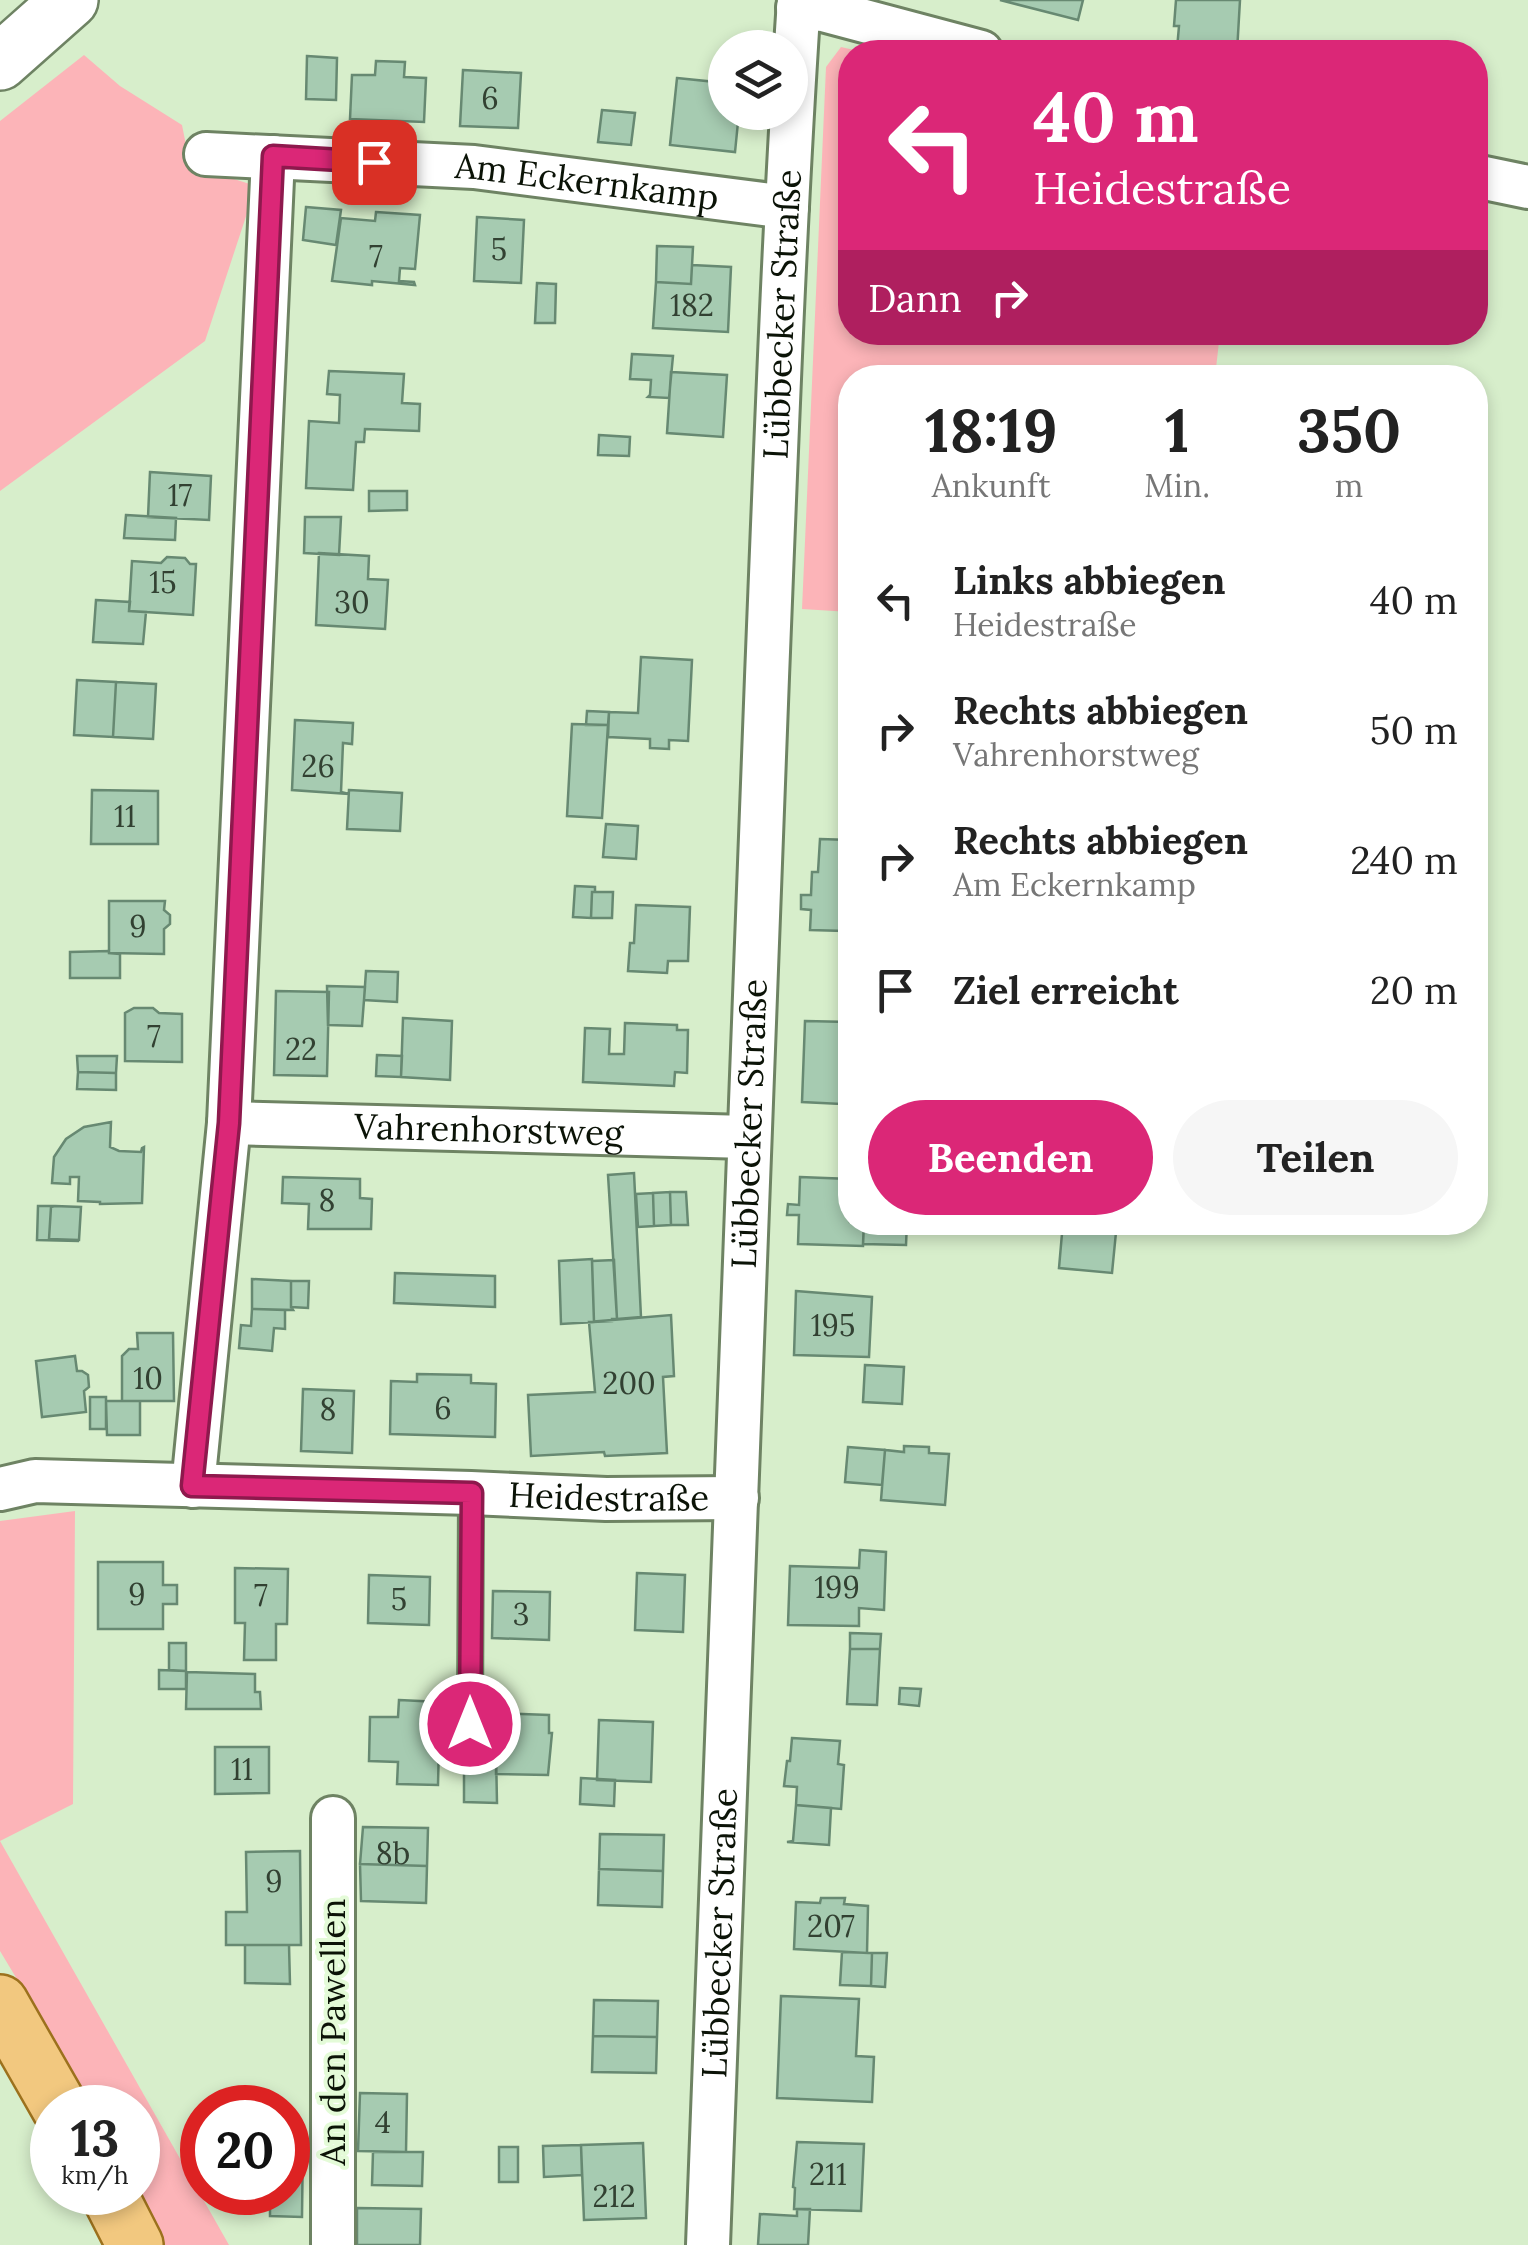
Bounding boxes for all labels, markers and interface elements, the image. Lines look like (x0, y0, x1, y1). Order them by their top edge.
map controls (708, 30, 808, 130)
button: layers (708, 30, 808, 130)
text: 40 m (1033, 72, 1199, 161)
house number: 6 (481, 79, 499, 117)
icon: left (868, 80, 998, 210)
pin (332, 120, 417, 205)
icon: arrive (347, 135, 402, 190)
street label: Am Eckernkamp (453, 143, 722, 220)
text: Heidestraße (1033, 159, 1291, 216)
street label: Lübbecker Straße (753, 168, 811, 460)
house number: 5 (491, 230, 507, 268)
house number: 7 (369, 237, 383, 275)
icon: right (982, 270, 1037, 325)
text: Dann (868, 274, 962, 322)
house number: 182 (670, 286, 714, 324)
text: 18:19 (925, 392, 1057, 468)
text: 1 (1165, 392, 1189, 468)
text: 350 (1297, 392, 1401, 468)
text: Ankunft (932, 465, 1051, 506)
text: Min. (1144, 465, 1210, 506)
text: m (1335, 465, 1363, 506)
house number: 17 (168, 476, 193, 514)
text: Links abbiegen (953, 556, 1225, 604)
house number: 15 (149, 563, 177, 601)
icon: left (868, 573, 923, 628)
text: 40 m (1370, 576, 1458, 624)
house number: 30 (334, 583, 370, 621)
text: Heidestraße (953, 604, 1137, 645)
text: Rechts abbiegen (953, 686, 1248, 734)
icon: right (868, 703, 923, 758)
text: 50 m (1370, 706, 1458, 754)
text: Vahrenhorstweg (953, 734, 1199, 775)
house number: 26 (301, 747, 335, 785)
house number: 11 (114, 797, 136, 835)
text: Rechts abbiegen (953, 816, 1248, 864)
icon: right (868, 833, 923, 888)
text: 240 m (1350, 836, 1458, 884)
text: Am Eckernkamp (953, 864, 1196, 905)
house number: 9 (129, 907, 147, 945)
icon: arrive (868, 963, 923, 1018)
text: Ziel erreicht (953, 966, 1179, 1014)
text: 20 m (1370, 966, 1458, 1014)
street label: Lübbecker Straße (721, 978, 777, 1270)
house number: 7 (147, 1017, 161, 1055)
house number: 22 (285, 1030, 317, 1068)
button: Beenden (868, 1100, 1153, 1215)
button: Teilen (1173, 1100, 1458, 1215)
street label: Vahrenhorstweg (353, 1103, 625, 1156)
house number: 8 (319, 1181, 335, 1219)
house number: 195 (811, 1306, 855, 1344)
house number: 10 (133, 1359, 163, 1397)
house number: 200 (602, 1364, 656, 1402)
house number: 6 (434, 1389, 452, 1427)
house number: 8 (320, 1390, 336, 1428)
street label: Heidestraße (507, 1472, 709, 1521)
house number: 199 (814, 1568, 860, 1606)
house number: 9 (128, 1575, 146, 1613)
house number: 7 (254, 1576, 268, 1614)
house number: 5 (391, 1580, 407, 1618)
house number: 3 (513, 1595, 529, 1633)
position arrow (418, 1672, 522, 1776)
house number: 11 (231, 1750, 253, 1788)
street label: Lübbecker Straße (691, 1787, 747, 2079)
house number: 8b (376, 1834, 410, 1872)
house number: 9 (265, 1862, 283, 1900)
street label: An den Pawellen (310, 1898, 355, 2167)
house number: 207 (807, 1907, 855, 1945)
speed limit sign: 20 (180, 2085, 310, 2215)
house number: 4 (375, 2103, 391, 2141)
text: 13 (71, 2106, 119, 2170)
house number: 211 (809, 2155, 847, 2193)
text: km/h (61, 2159, 129, 2191)
house number: 212 (592, 2177, 636, 2215)

